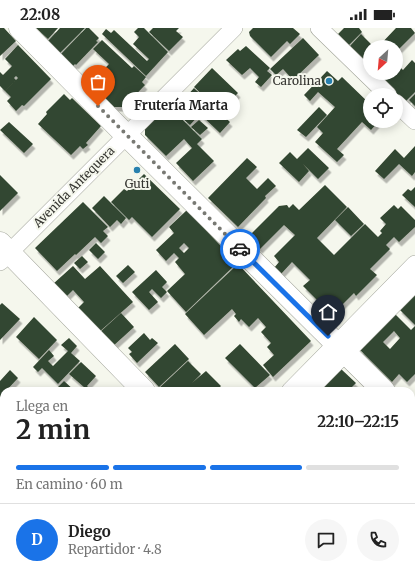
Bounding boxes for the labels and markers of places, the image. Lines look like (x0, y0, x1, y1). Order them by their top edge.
pin (81, 65, 115, 106)
place label: Carolina (273, 73, 322, 88)
marker: Carolina (324, 76, 334, 86)
callout: Frutería Marta (122, 92, 240, 120)
marker: Guti (132, 165, 142, 175)
place label: Guti (125, 176, 149, 191)
pin (311, 295, 345, 336)

